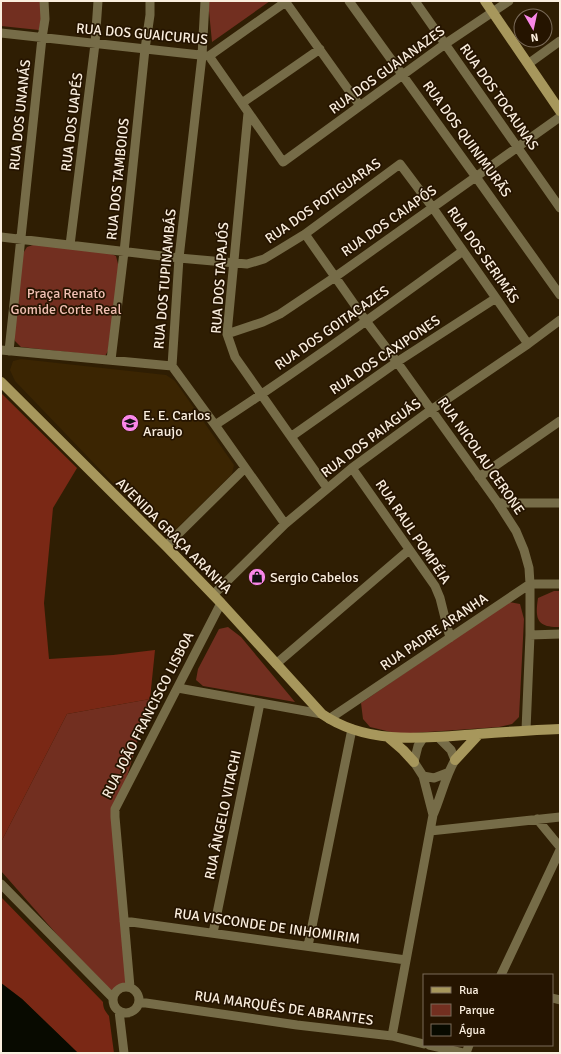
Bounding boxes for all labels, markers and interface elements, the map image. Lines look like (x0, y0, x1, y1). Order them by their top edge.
north arrow (513, 8, 553, 48)
street label: RUA DOS GUAICURUS (75, 20, 209, 48)
street label: RUA DOS GUAIANAZES (326, 22, 448, 118)
text: N (530, 30, 539, 44)
street label: RUA DOS TOCAUNAS (456, 41, 542, 154)
street label: RUA DOS UNANÁS (6, 59, 34, 171)
street label: RUA DOS UAPÉS (58, 71, 87, 172)
street label: RUA DOS QUINIMURÃS (419, 77, 515, 201)
street label: RUA DOS TAMBOIOS (103, 117, 133, 241)
street label: RUA DOS POTIGUARAS (262, 155, 384, 247)
street label: RUA DOS CAIAPÓS (338, 182, 440, 260)
street label: RUA DOS SERIMÃS (443, 203, 523, 307)
street label: RUA DOS TUPINAMBÁS (150, 208, 180, 350)
street label: RUA DOS TAPAJÓS (208, 221, 232, 334)
street label: RUA DOS GOITACAZES (272, 282, 393, 374)
park label: Praça Renato Gomide Corte Real (10, 285, 122, 318)
street label: RUA DOS CAXIPONES (326, 312, 444, 398)
street label: RUA NICOLAU CERONE (434, 394, 528, 518)
street label: RUA DOS PAIAGUÁS (318, 395, 424, 481)
place label: E. E. Carlos Araujo (143, 407, 210, 440)
school or university icon: E. E. Carlos Araujo (120, 413, 140, 433)
street label: AVENIDA GRAÇA ARANHA (113, 475, 236, 598)
street label: RUA RAUL POMPÉIA (372, 477, 454, 588)
shop icon: Sergio Cabelos (247, 567, 267, 587)
place label: Sergio Cabelos (270, 569, 359, 586)
street label: RUA PADRE ARANHA (377, 589, 491, 674)
street label: RUA JOÃO FRANCISCO LISBOA (99, 629, 198, 801)
street label: RUA ÂNGELO VITACHI (201, 749, 245, 881)
street label: RUA VISCONDE DE INHOMIRIM (173, 905, 361, 947)
legend (423, 974, 553, 1046)
text: Rua (459, 983, 479, 998)
street label: RUA MARQUÊS DE ABRANTES (193, 987, 375, 1029)
text: Parque (459, 1003, 495, 1018)
text: Água (459, 1023, 485, 1038)

